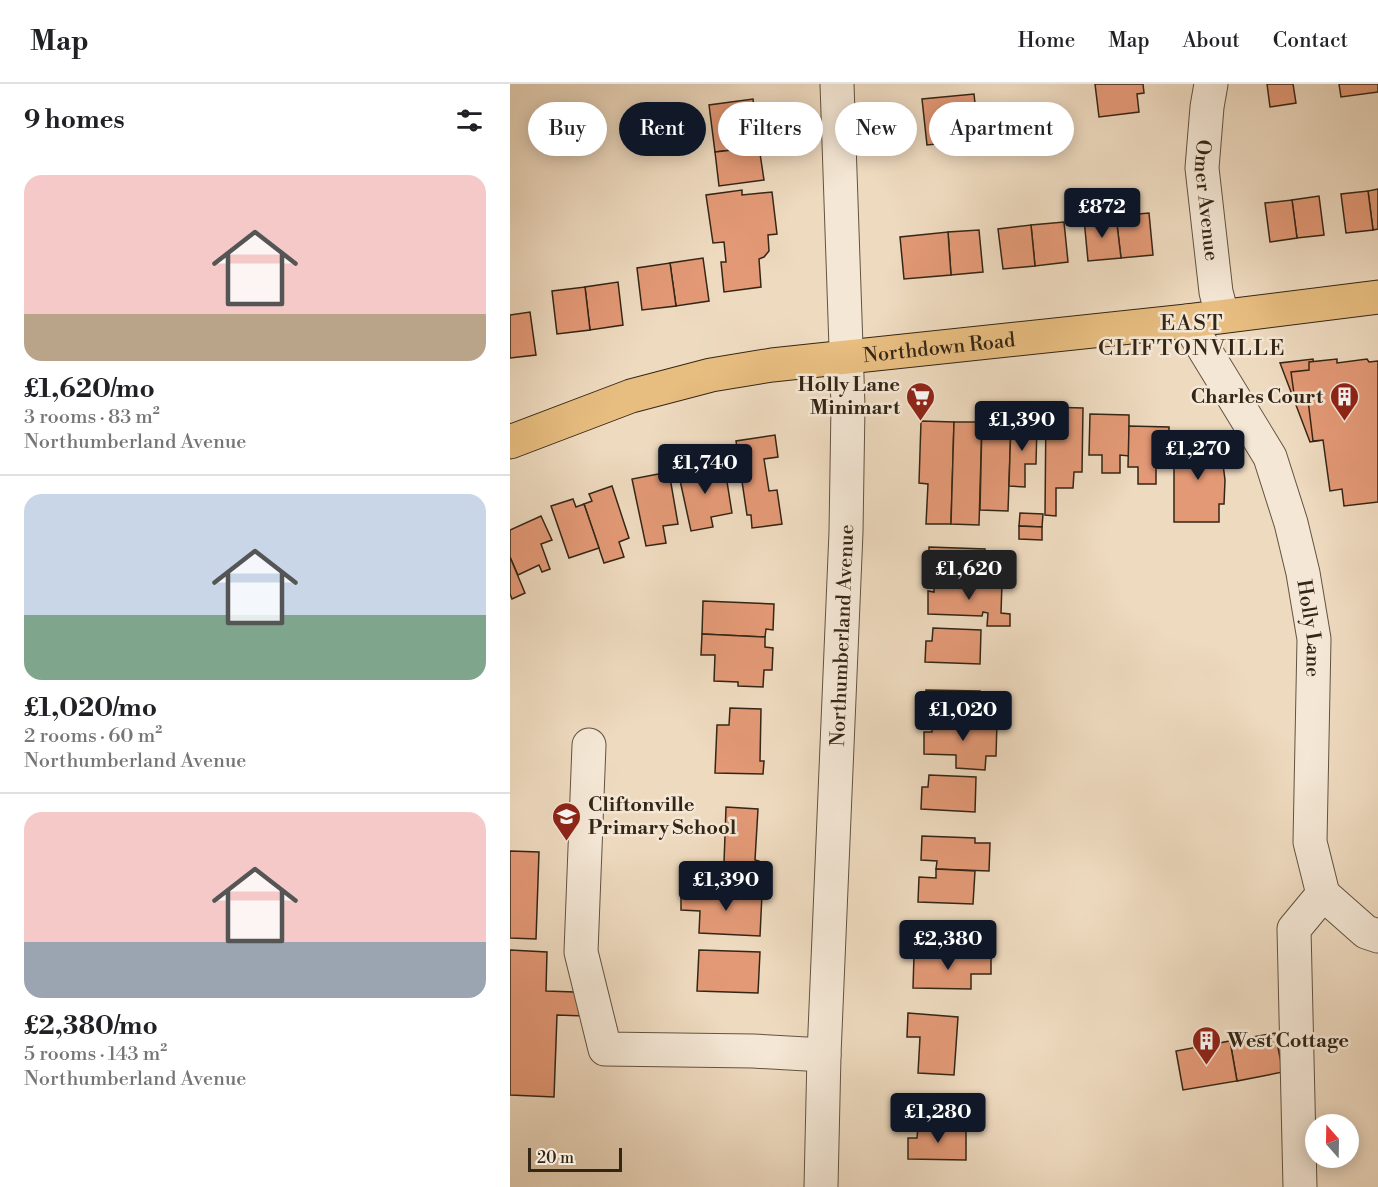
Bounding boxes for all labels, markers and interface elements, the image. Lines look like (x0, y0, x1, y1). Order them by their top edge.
text: Map (30, 24, 89, 59)
text: Home (1018, 28, 1075, 54)
text: Map (1108, 28, 1150, 54)
text: About (1183, 28, 1240, 54)
text: Contact (1273, 28, 1348, 54)
chip: Buy (528, 102, 607, 156)
chip: Rent (619, 102, 706, 156)
chip: Filters (718, 102, 823, 156)
chip: New (835, 102, 917, 156)
chip: Apartment (929, 102, 1074, 156)
text: 9 homes (24, 104, 125, 136)
icon: filters (453, 104, 486, 137)
street label: Omer Avenue (1188, 138, 1223, 262)
pin: £872 (1066, 188, 1138, 239)
text: £872 (1078, 195, 1126, 220)
icon: home (201, 214, 309, 322)
district label: EAST CLIFTONVILLE (1098, 310, 1286, 362)
street label: Northdown Road (862, 328, 1017, 369)
text: £1,620/mo (24, 373, 155, 405)
place label: Holly Lane Minimart (798, 373, 901, 421)
supermarket icon: Holly Lane Minimart (905, 380, 937, 422)
building icon: Charles Court (1328, 380, 1360, 422)
place label: Charles Court (1191, 385, 1324, 410)
pin: £1,390 (973, 401, 1071, 452)
text: 3 rooms · 83 m² (24, 405, 160, 430)
text: £1,390 (989, 408, 1055, 433)
text: Northumberland Avenue (24, 430, 246, 455)
pin: £1,270 (1149, 430, 1247, 481)
text: £1,270 (1165, 437, 1231, 462)
pin: £1,740 (656, 444, 754, 495)
text: £1,740 (672, 451, 738, 476)
street label: Northumberland Avenue (826, 524, 860, 747)
icon: home (201, 533, 309, 641)
pin: £1,620 (920, 550, 1018, 601)
text: £1,620 (936, 557, 1002, 582)
street label: Holly Lane (1290, 578, 1326, 678)
pin: £1,020 (914, 691, 1012, 742)
text: £1,020/mo (24, 692, 157, 724)
text: £1,020 (929, 698, 997, 723)
text: 2 rooms · 60 m² (24, 724, 162, 749)
text: Northumberland Avenue (24, 749, 246, 774)
place label: Cliftonville Primary School (588, 793, 737, 841)
school or university icon: Cliftonville Primary School (551, 800, 583, 842)
icon: home (201, 851, 309, 959)
pin: £1,390 (677, 861, 775, 912)
text: £1,390 (693, 868, 759, 893)
pin: £2,380 (899, 920, 997, 971)
text: £2,380 (913, 927, 983, 952)
text: £2,380/mo (24, 1010, 158, 1042)
building icon: West Cottage (1190, 1024, 1222, 1066)
place label: West Cottage (1226, 1029, 1349, 1054)
text: 5 rooms · 143 m² (24, 1042, 167, 1067)
text: Northumberland Avenue (24, 1067, 246, 1092)
pin: £1,280 (889, 1093, 987, 1144)
text: £1,280 (905, 1100, 971, 1125)
north arrow (1305, 1114, 1359, 1168)
map controls (1305, 1114, 1359, 1168)
scale bar (528, 1145, 622, 1172)
text: 20 m (537, 1148, 574, 1168)

